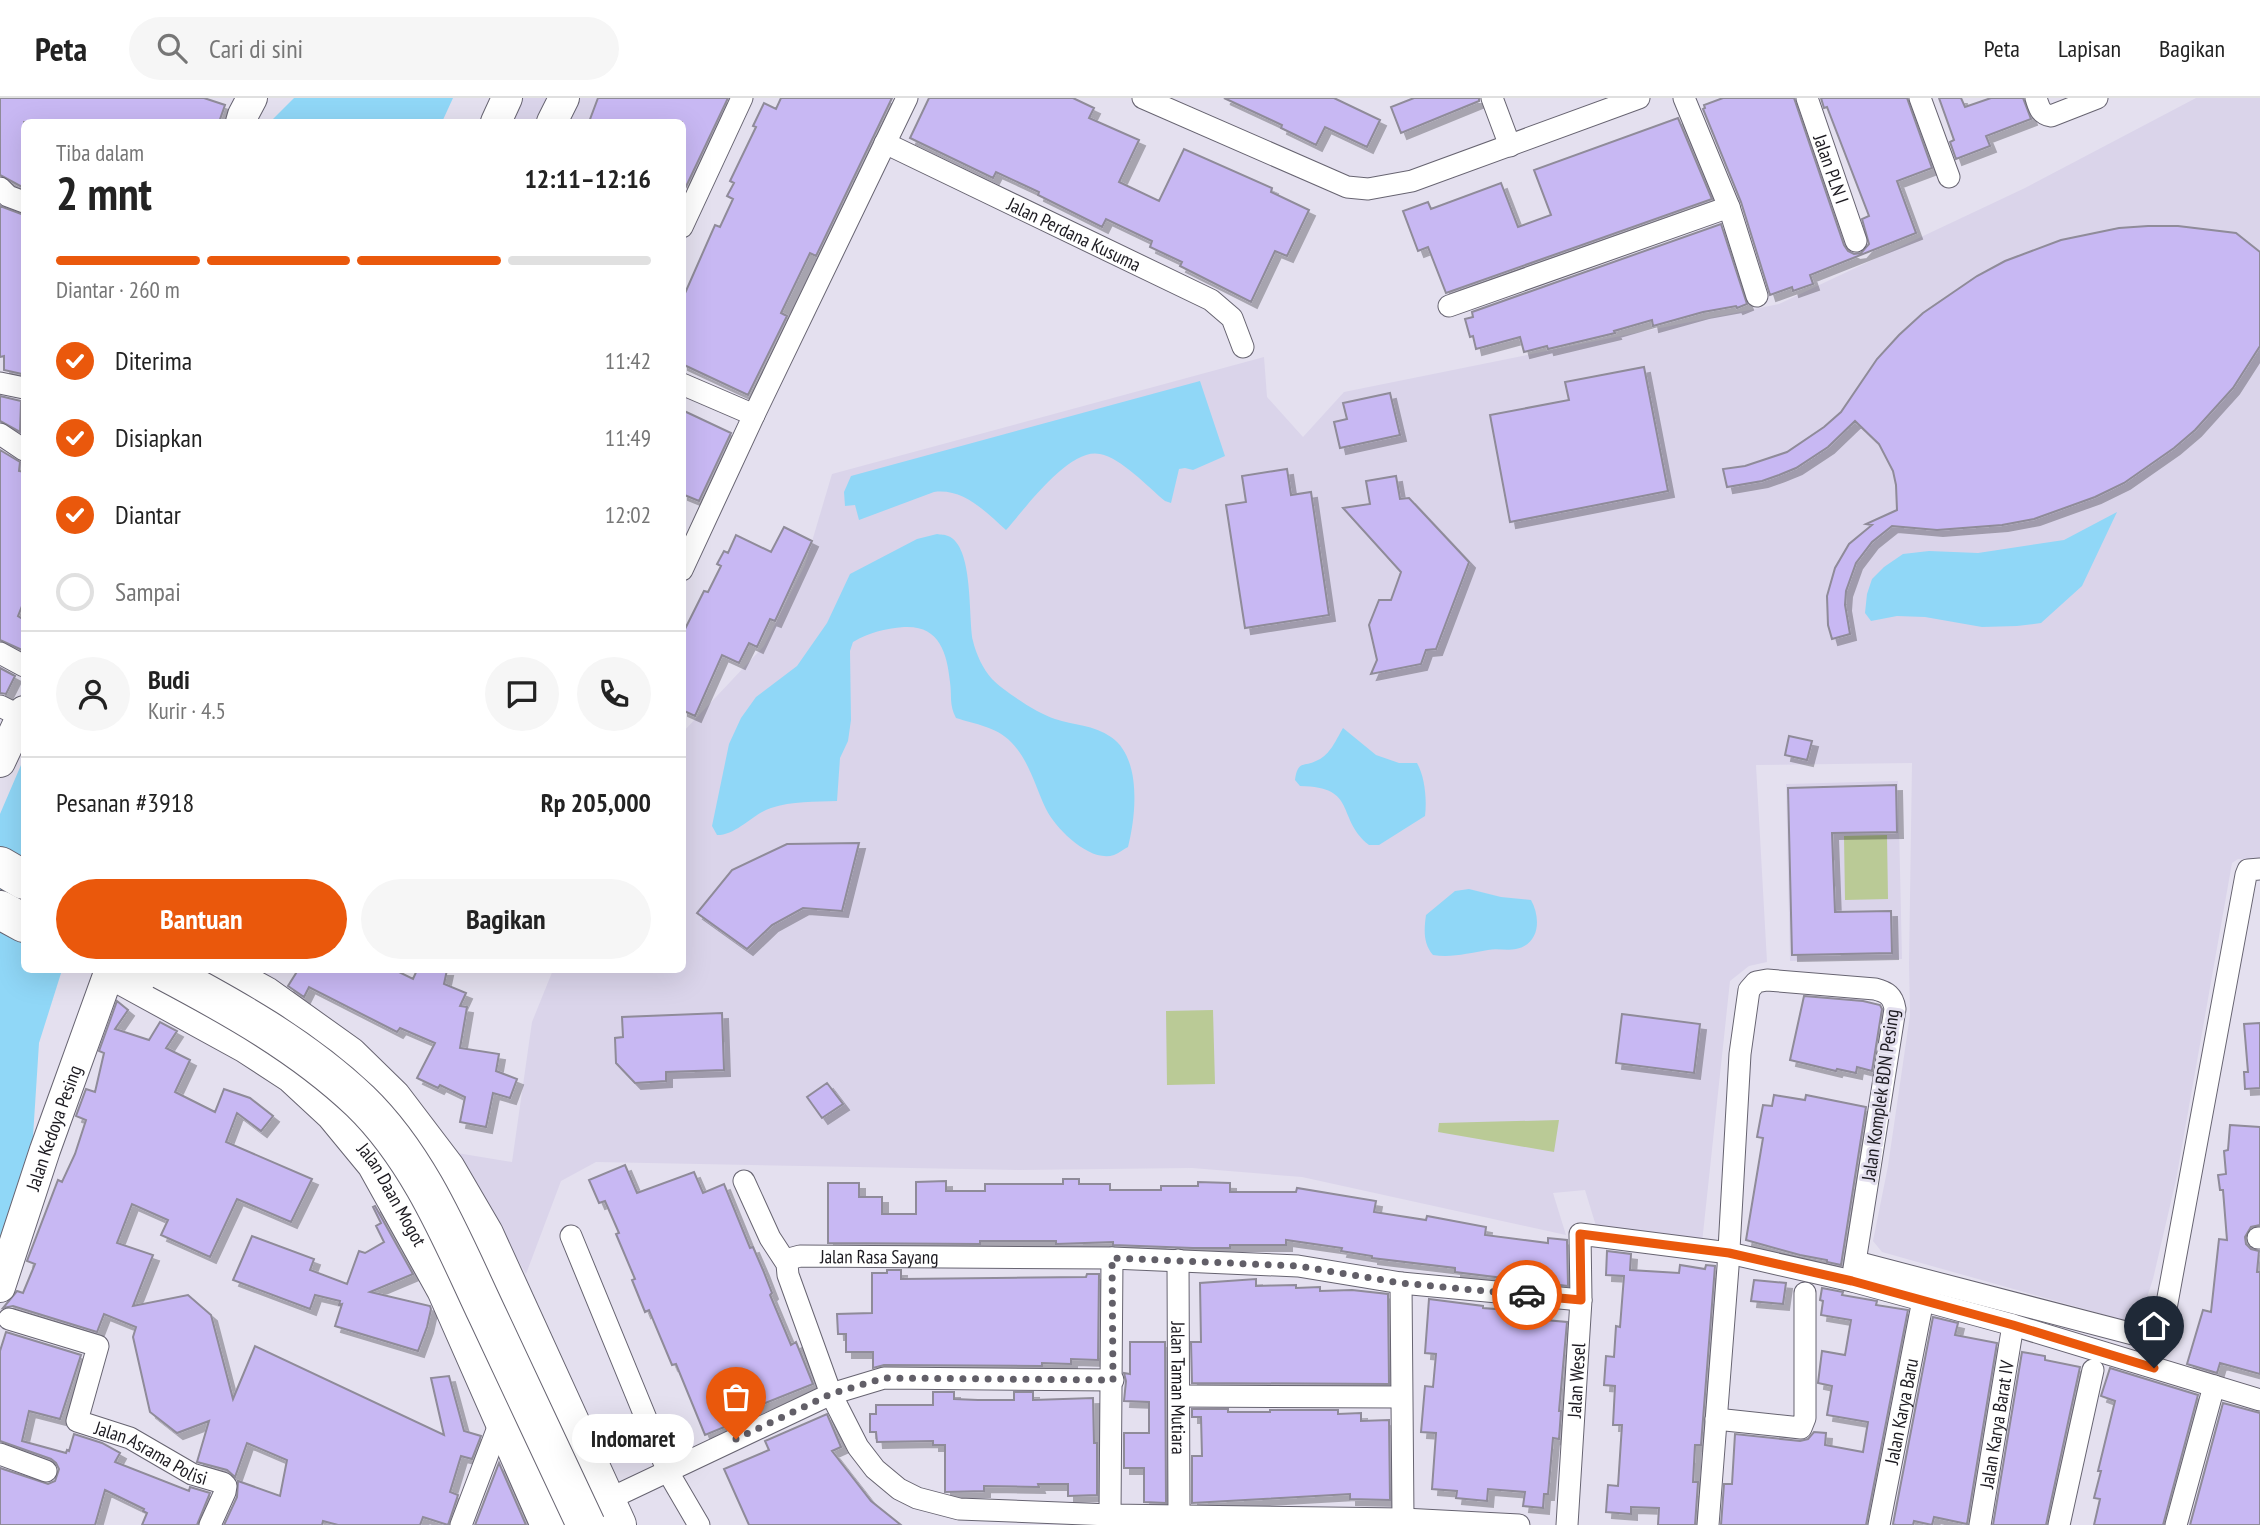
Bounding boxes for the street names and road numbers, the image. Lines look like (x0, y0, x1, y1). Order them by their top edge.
street label: Jalan PLN I (1808, 130, 1854, 207)
street label: Jalan Perdana Kusuma (1003, 191, 1145, 276)
street label: Jalan Komplek BDN Pesing (1856, 1007, 1904, 1184)
street label: Jalan Kedoya Pesing (20, 1062, 87, 1194)
street label: Jalan Daan Mogot (352, 1137, 432, 1251)
street label: Jalan Rasa Sayang (819, 1244, 939, 1269)
street label: Jalan Taman Mutiara (1166, 1320, 1191, 1455)
street label: Jalan Wesel (1562, 1342, 1590, 1419)
street label: Jalan Karya Baru (1879, 1356, 1923, 1467)
street label: Jalan Karya Barat IV (1974, 1359, 2019, 1491)
street label: Jalan Asrama Polisi (91, 1415, 210, 1490)

